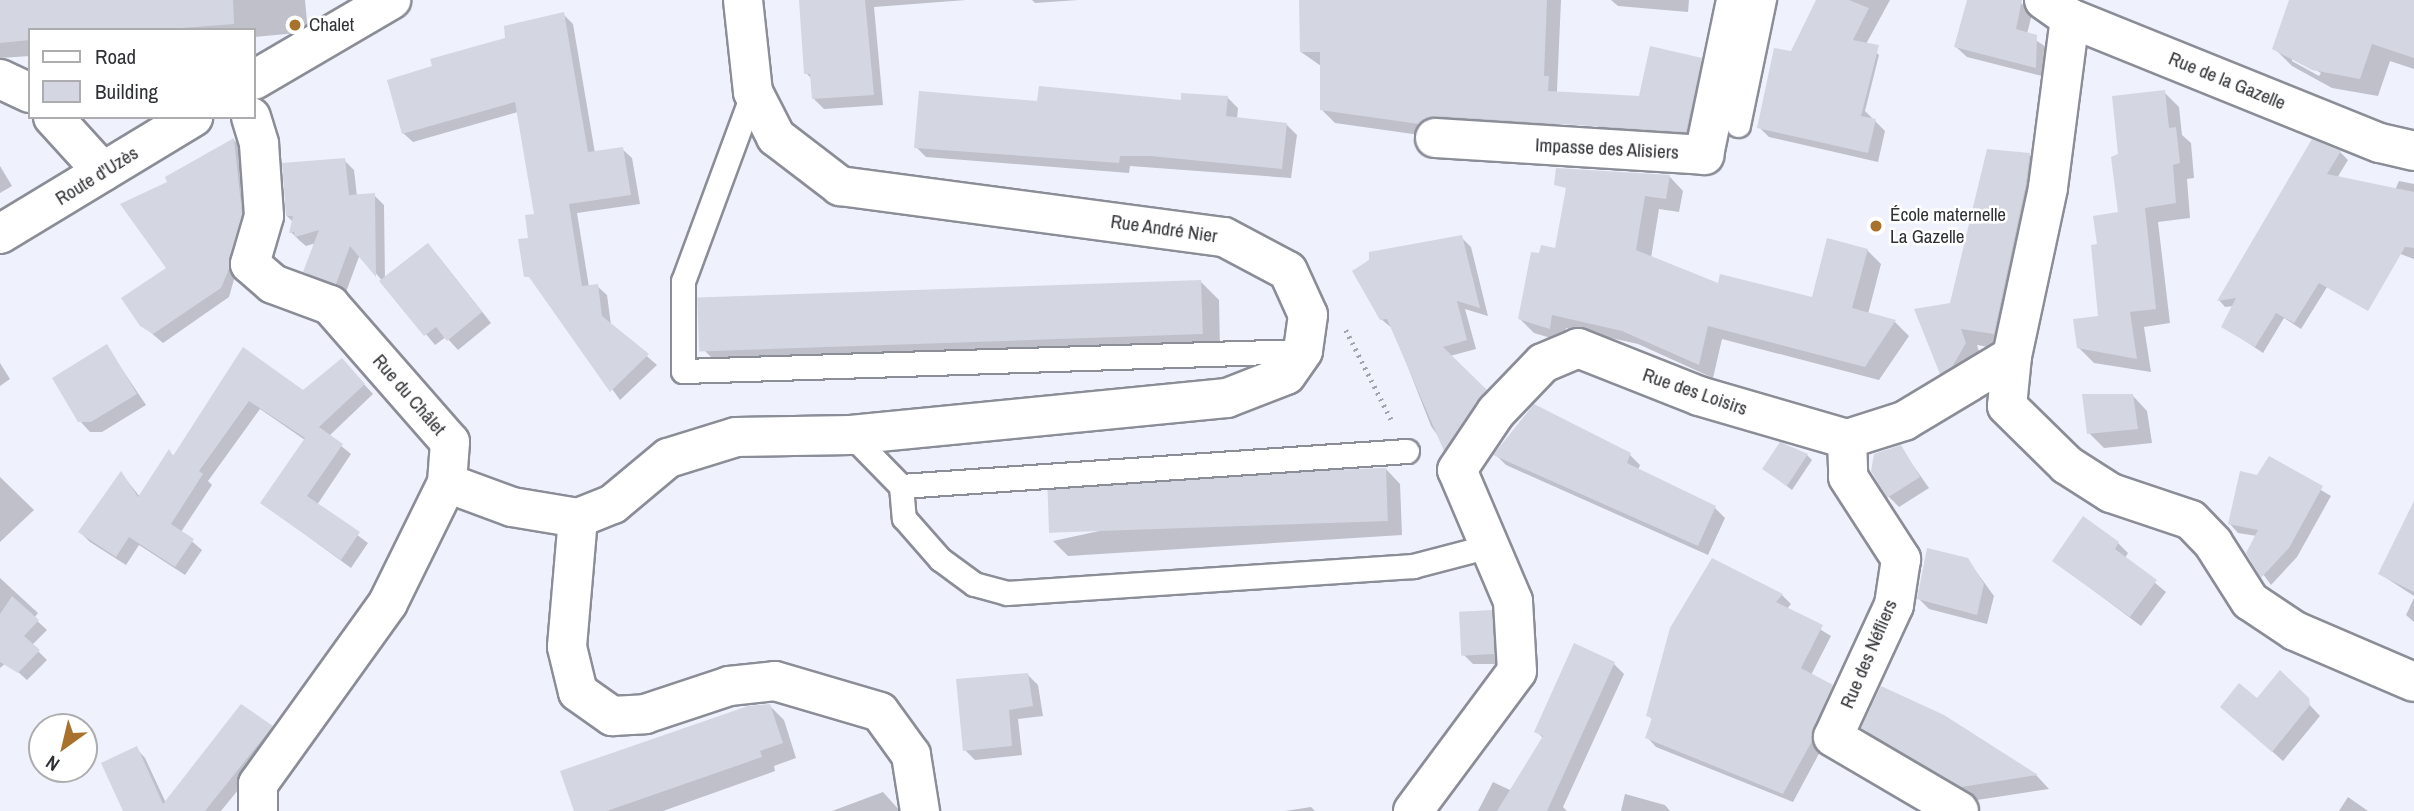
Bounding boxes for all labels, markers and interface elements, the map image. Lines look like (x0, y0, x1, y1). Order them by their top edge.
place label: Chalet (309, 14, 354, 36)
marker: Chalet (287, 17, 303, 33)
legend (28, 28, 256, 119)
text: Road (95, 42, 136, 71)
street label: Rue de la Gazelle (2165, 47, 2289, 115)
text: Building (95, 77, 158, 106)
street label: Impasse des Alisiers (1534, 134, 1680, 164)
street label: Route d'Uzès (52, 142, 142, 210)
place label: École maternelle La Gazelle (1890, 204, 2006, 248)
street label: Rue André Nier (1109, 210, 1219, 248)
marker: École maternelle La Gazelle (1868, 218, 1884, 234)
street label: Rue du Châlet (368, 350, 450, 440)
street label: Rue des Loisirs (1640, 363, 1750, 421)
street label: Rue des Néfliers (1836, 596, 1902, 712)
north arrow (28, 713, 98, 783)
text: N (40, 750, 64, 778)

